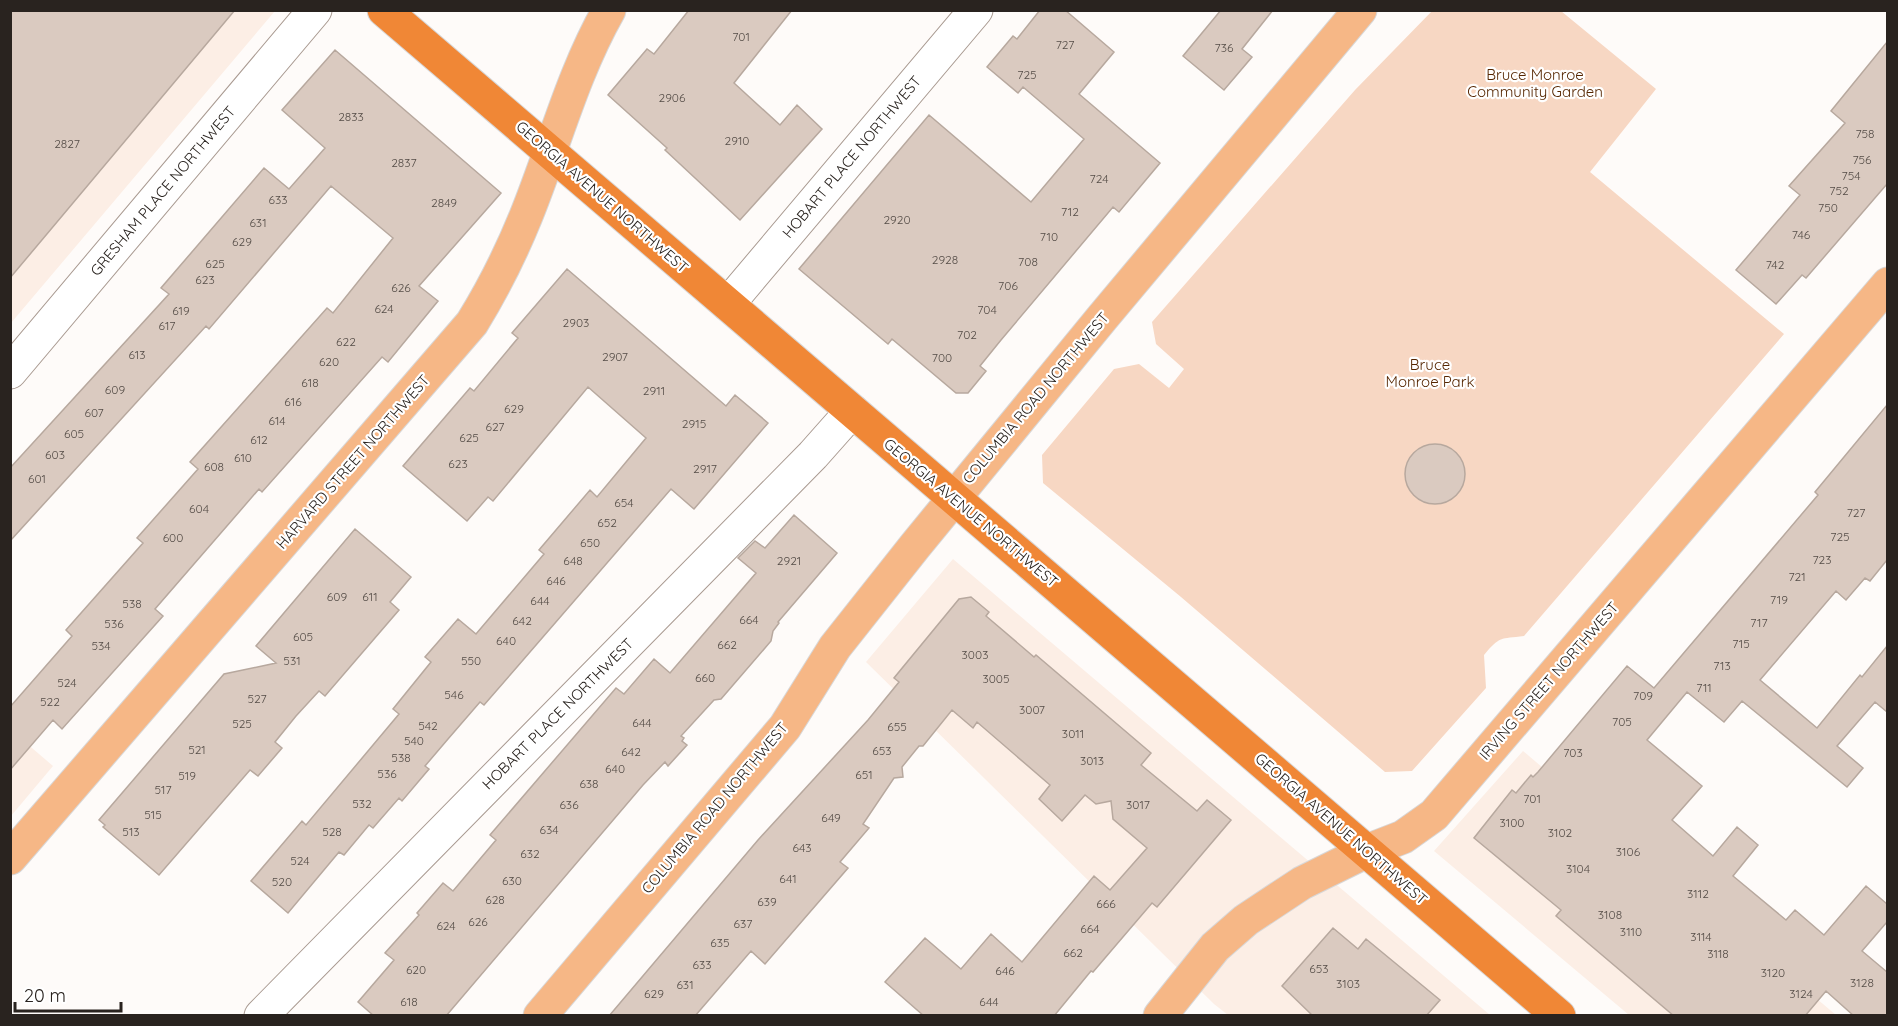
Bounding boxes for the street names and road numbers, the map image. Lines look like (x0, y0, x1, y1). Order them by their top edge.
street label: HOBART PLACE NORTHWEST (778, 72, 925, 242)
street label: GRESHAM PLACE NORTHWEST (86, 102, 239, 280)
street label: GEORGIA AVENUE NORTHWEST (512, 117, 692, 277)
street label: COLUMBIA ROAD NORTHWEST (958, 308, 1113, 487)
street label: HARVARD STREET NORTHWEST (272, 371, 434, 553)
street label: GEORGIA AVENUE NORTHWEST (880, 434, 1062, 591)
street label: IRVING STREET NORTHWEST (1475, 598, 1622, 764)
street label: HOBART PLACE NORTHWEST (478, 634, 637, 793)
street label: COLUMBIA ROAD NORTHWEST (637, 718, 792, 897)
street label: GEORGIA AVENUE NORTHWEST (1251, 749, 1431, 909)

